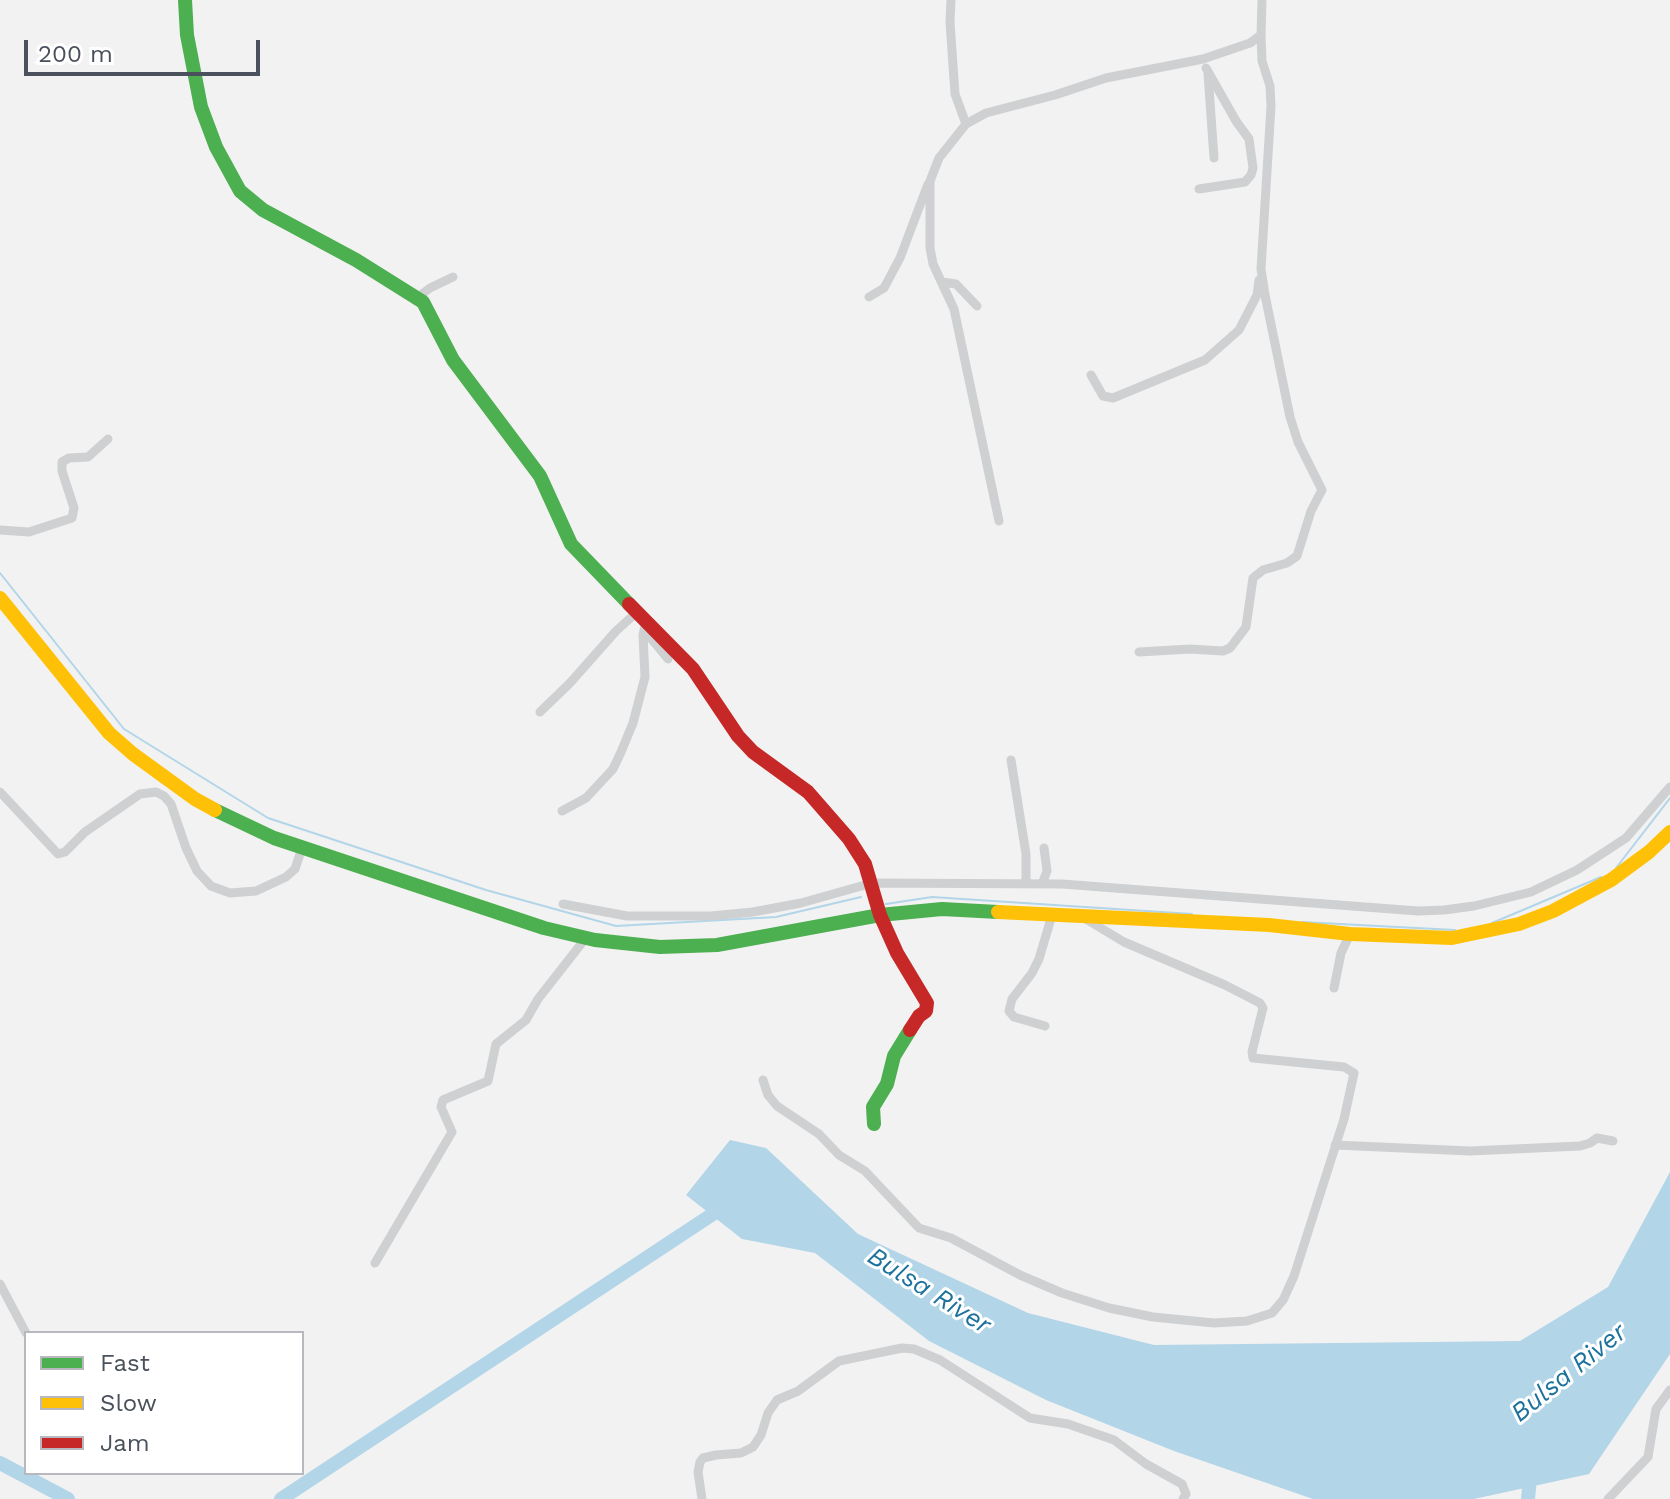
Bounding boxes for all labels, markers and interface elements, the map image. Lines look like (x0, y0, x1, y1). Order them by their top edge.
scale bar (28, 24, 264, 74)
text: 200 m (38, 40, 113, 68)
water label: Bulsa River (862, 1241, 996, 1341)
water label: Bulsa River (1505, 1317, 1633, 1429)
legend (24, 1331, 304, 1475)
text: Fast (100, 1349, 150, 1377)
text: Slow (100, 1389, 157, 1417)
text: Jam (100, 1429, 150, 1457)

